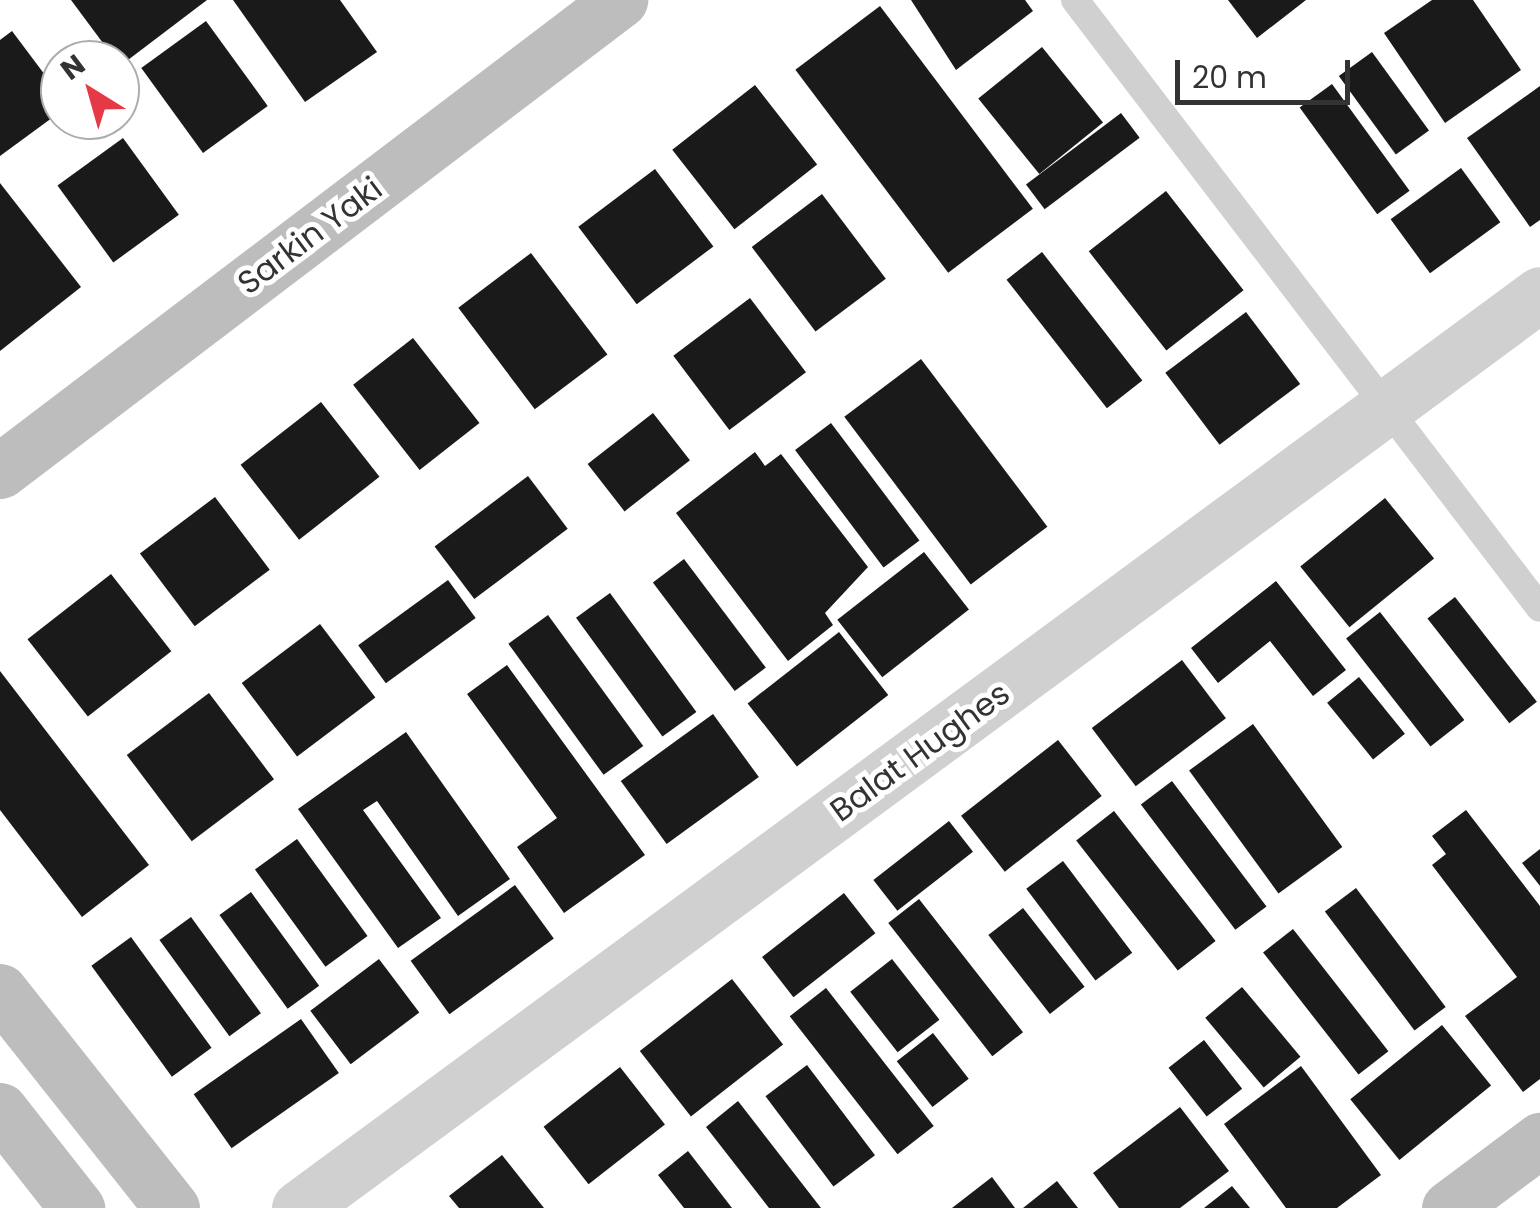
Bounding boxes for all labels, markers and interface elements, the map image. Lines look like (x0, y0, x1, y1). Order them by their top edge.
north arrow (40, 40, 140, 140)
scale bar (1180, 40, 1355, 102)
text: N (53, 45, 93, 89)
text: 20 m (1192, 56, 1267, 99)
street label: Sarkin Yaki (230, 169, 390, 303)
street label: Balat Hughes (823, 674, 1017, 830)

